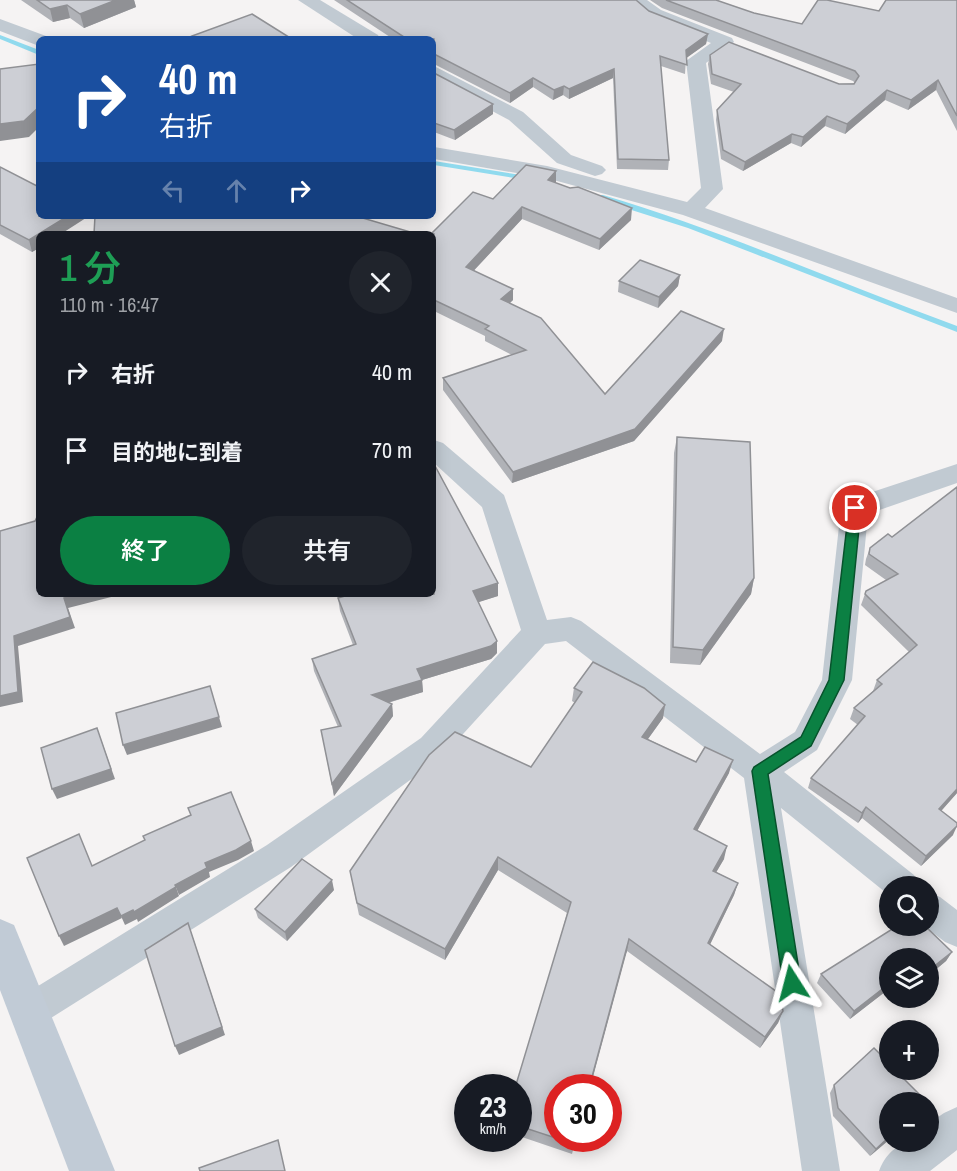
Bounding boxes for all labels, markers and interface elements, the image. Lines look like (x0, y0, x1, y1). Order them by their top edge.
text: 40 m (159, 51, 238, 107)
icon: right (60, 60, 138, 138)
text: 右折 (159, 108, 213, 144)
icon: left (157, 174, 190, 207)
icon: ahead (220, 174, 253, 207)
icon: right (283, 174, 316, 207)
text: 1 分 (60, 244, 121, 292)
button: close (349, 251, 412, 314)
text: 110 m · 16:47 (60, 291, 159, 318)
icon: right (60, 356, 93, 389)
text: 40 m (372, 357, 412, 387)
text: 右折 (111, 359, 155, 389)
icon: arrive (60, 434, 93, 467)
text: 70 m (372, 435, 412, 465)
text: 目的地に到着 (111, 437, 243, 467)
pin (829, 482, 880, 533)
icon: arrive (838, 491, 871, 524)
button: 終了 (60, 516, 230, 585)
button: 共有 (242, 516, 412, 585)
map controls (879, 876, 939, 1152)
button: search (879, 876, 939, 936)
button: layers (879, 948, 939, 1008)
position arrow (760, 951, 824, 1015)
button: + (879, 1020, 939, 1080)
speed limit sign: 30 (544, 1074, 622, 1152)
text: 23 (479, 1086, 507, 1126)
button: − (879, 1092, 939, 1152)
text: km/h (480, 1118, 506, 1139)

